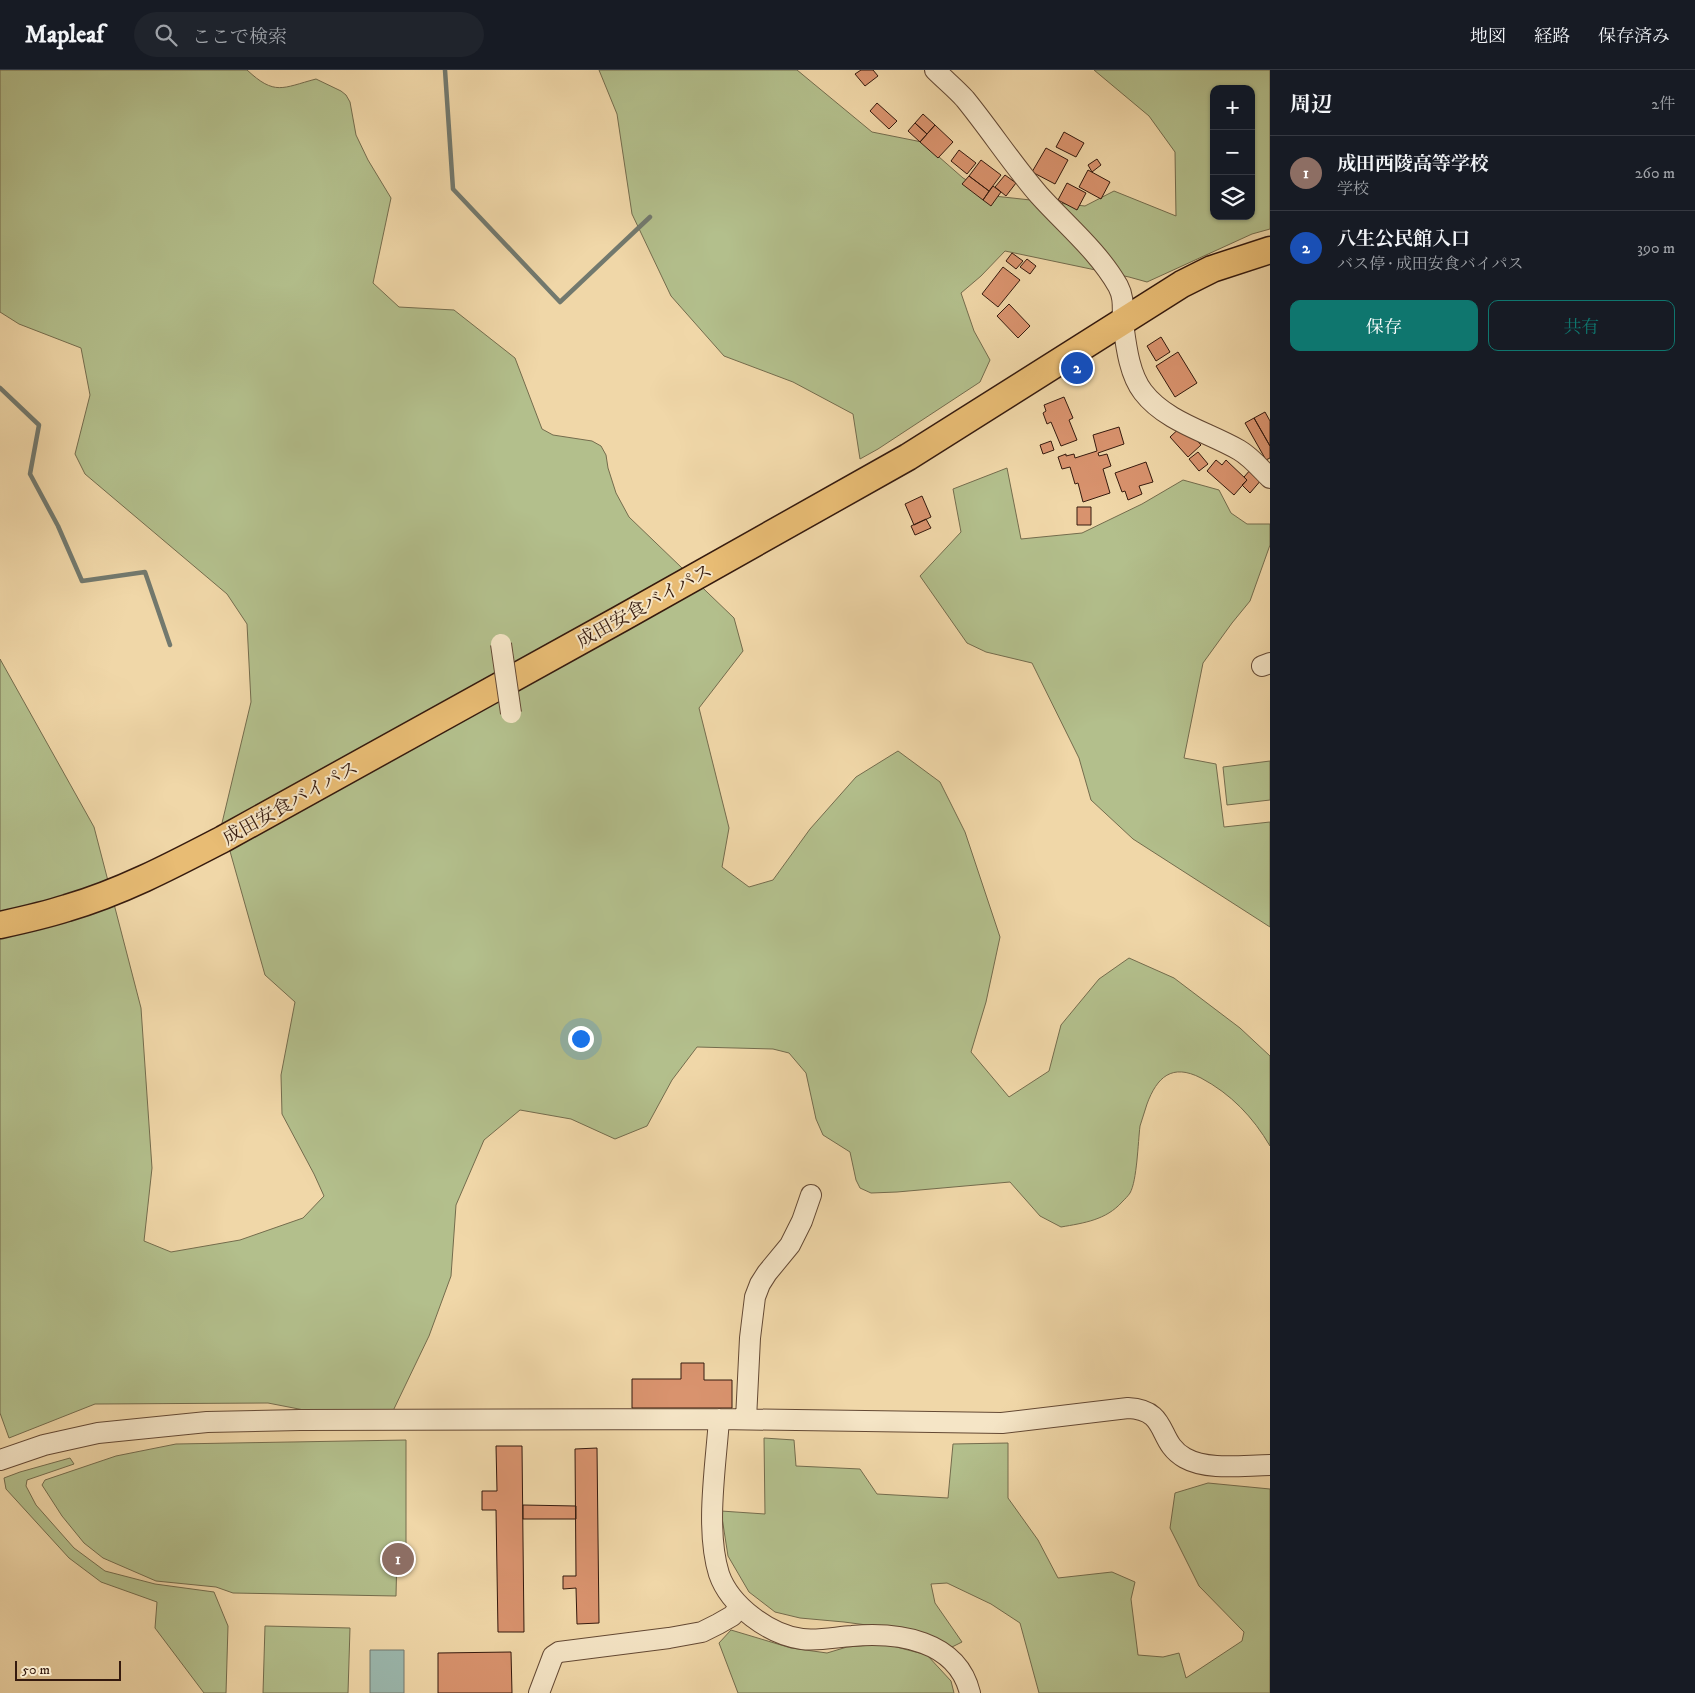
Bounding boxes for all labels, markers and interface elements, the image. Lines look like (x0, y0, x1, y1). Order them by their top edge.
search box (134, 12, 484, 57)
text: Mapleaf (25, 20, 104, 50)
icon: search (152, 21, 180, 49)
text: ここで検索 (192, 26, 287, 49)
text: 地図 (1470, 26, 1506, 48)
text: 経路 (1534, 26, 1570, 48)
text: 保存済み (1598, 26, 1670, 48)
map controls (1210, 85, 1255, 220)
button: + (1210, 85, 1255, 130)
text: 周辺 (1290, 92, 1332, 118)
text: 2件 (1651, 94, 1675, 114)
button: − (1210, 130, 1255, 175)
text: 成田西陵高等学校 (1337, 153, 1489, 176)
text: 1 (1303, 163, 1309, 183)
text: 260 m (1635, 163, 1675, 183)
button: layers (1210, 175, 1255, 220)
text: 学校 (1337, 179, 1369, 199)
text: 八生公民館入口 (1337, 228, 1470, 251)
text: 2 (1302, 238, 1310, 258)
text: 390 m (1637, 238, 1675, 258)
text: バス停 · 成田安食バイパス (1337, 254, 1523, 274)
button: 保存 (1290, 300, 1478, 351)
button: 共有 (1488, 300, 1675, 351)
pin: 2 (1061, 349, 1093, 387)
street label: 成田安食バイパス (573, 559, 717, 653)
street label: 成田安食バイパス (219, 756, 363, 850)
your location (568, 1026, 594, 1052)
pin: 1 (382, 1540, 414, 1578)
scale bar (15, 1658, 121, 1681)
text: 50 m (22, 1661, 50, 1679)

